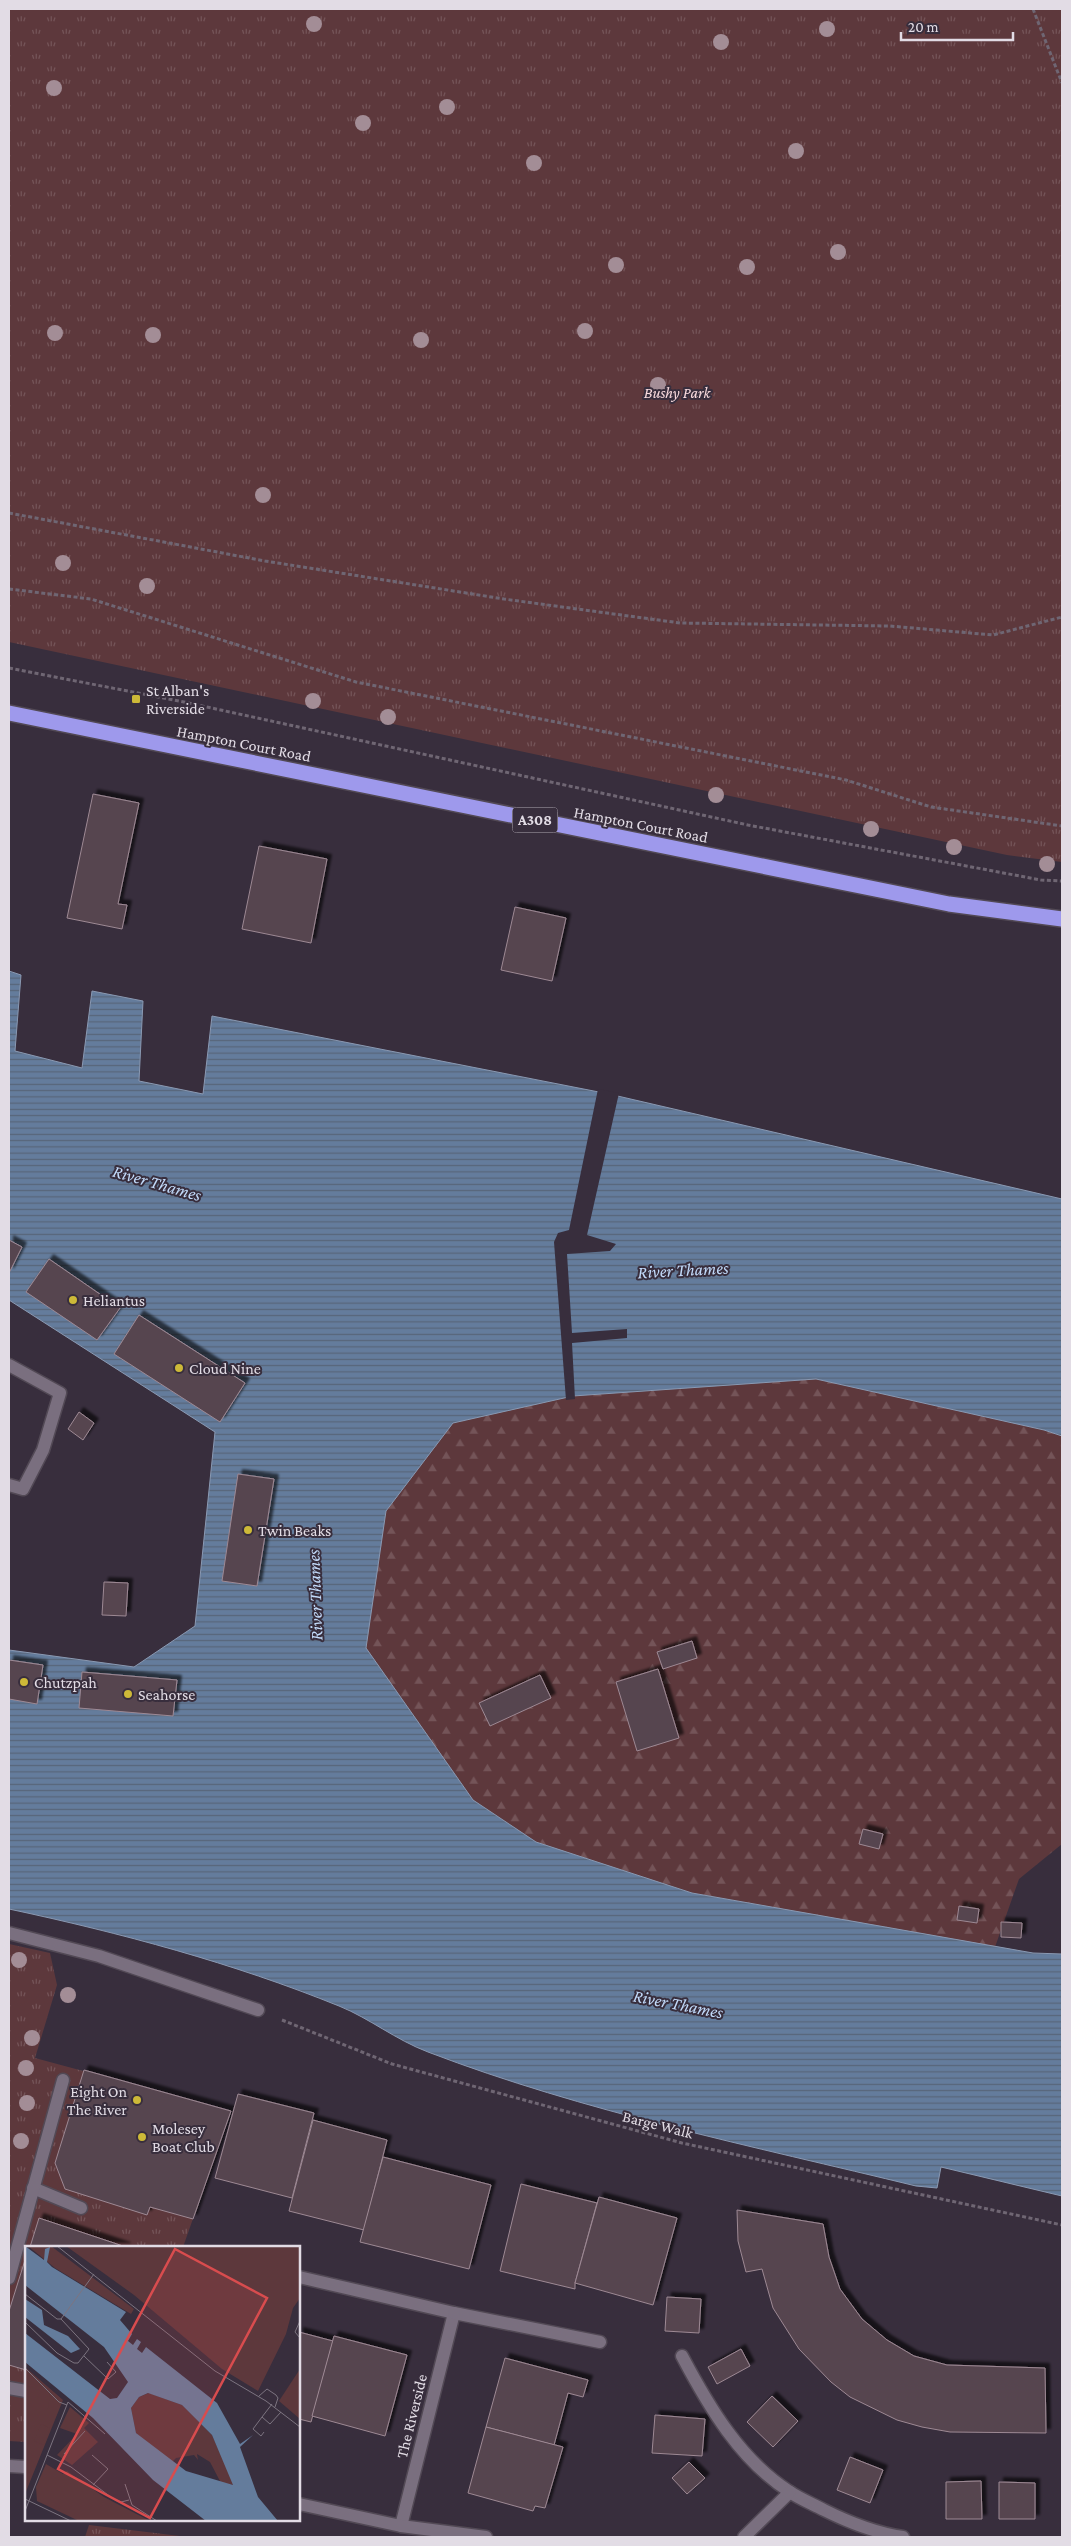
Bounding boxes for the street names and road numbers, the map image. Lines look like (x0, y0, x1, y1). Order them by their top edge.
street label: Hampton Court Road (175, 722, 313, 766)
street label: Hampton Court Road (572, 803, 710, 847)
road number: A308 (512, 808, 558, 832)
street label: Barge Walk (620, 2107, 695, 2143)
street label: The Riverside (393, 2372, 430, 2460)

